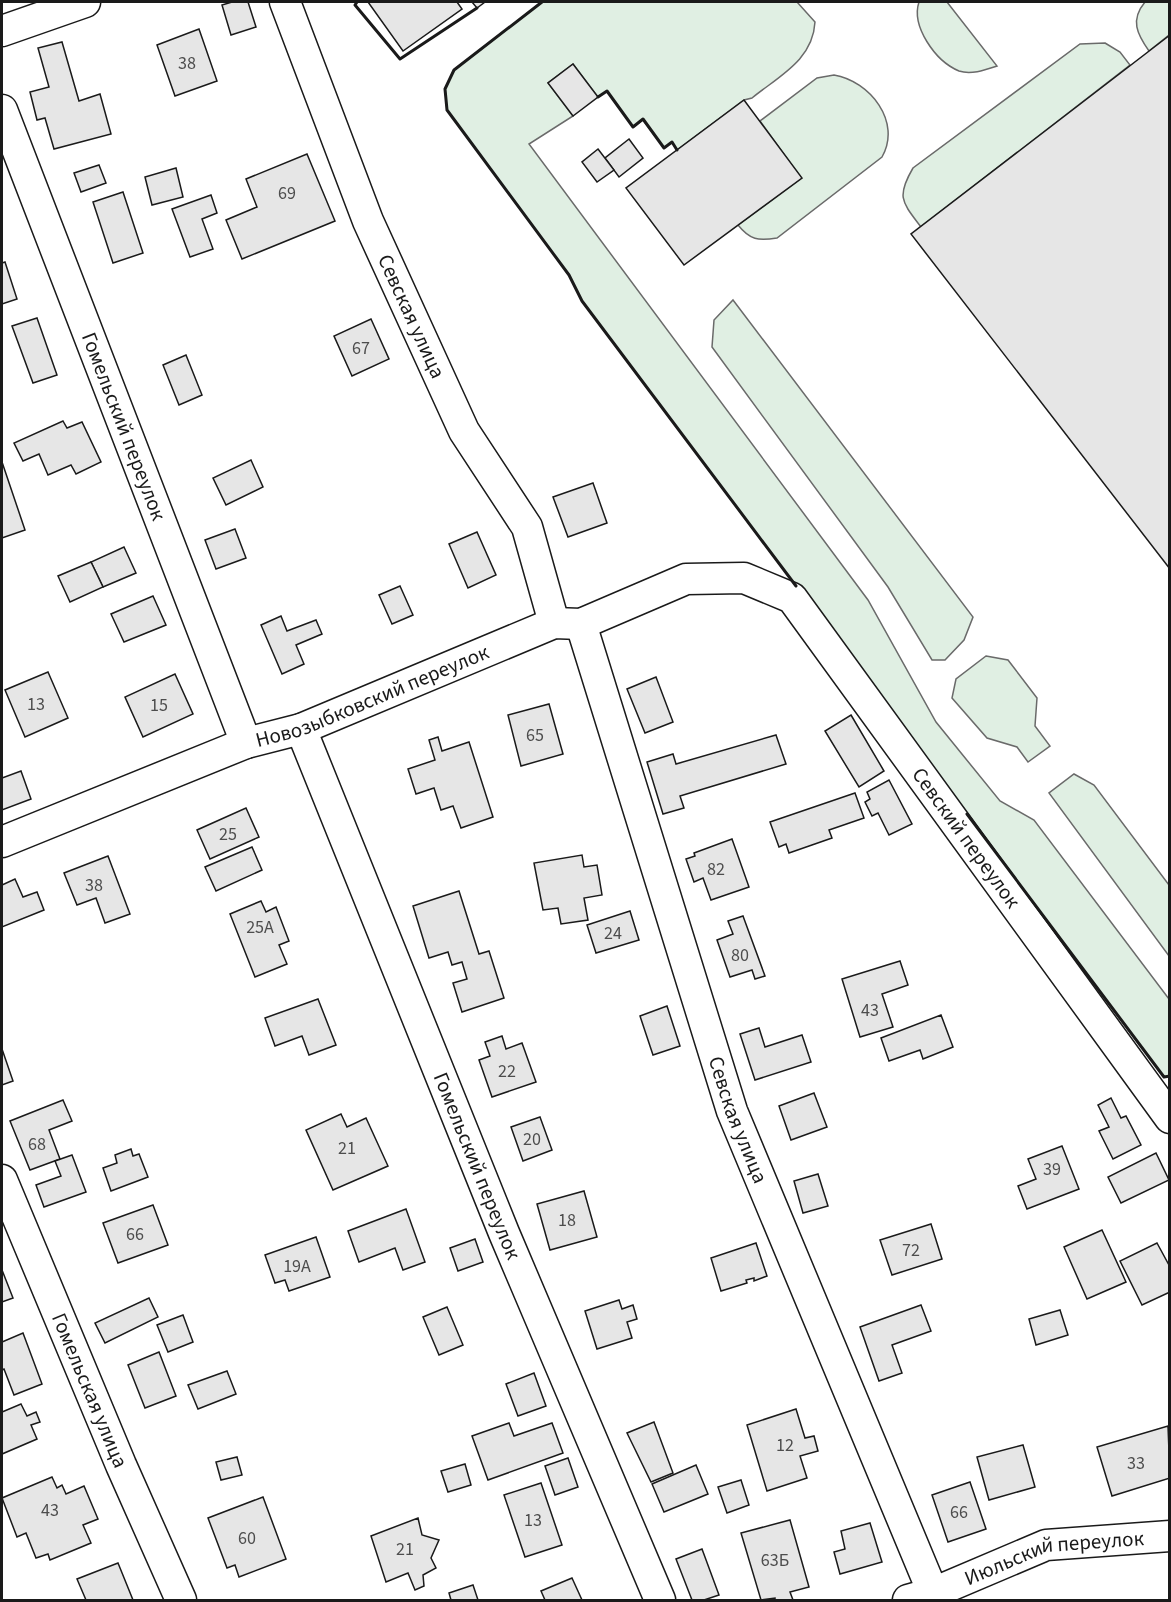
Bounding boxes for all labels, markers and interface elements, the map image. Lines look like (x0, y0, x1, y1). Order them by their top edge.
house number: 38 (178, 51, 196, 76)
house number: 69 (278, 181, 296, 206)
street label: Севская улица (370, 249, 453, 383)
street label: Гомельский переулок (74, 328, 174, 525)
house number: 67 (352, 336, 370, 361)
street label: Новозыбковский переулок (252, 637, 494, 755)
house number: 13 (27, 692, 45, 717)
house number: 15 (150, 693, 168, 718)
house number: 65 (526, 723, 544, 748)
street label: Севский переулок (905, 761, 1028, 915)
house number: 25 (219, 822, 237, 847)
house number: 82 (707, 857, 725, 882)
house number: 38 (85, 873, 103, 898)
house number: 25А (246, 915, 274, 940)
house number: 24 (604, 921, 622, 946)
house number: 80 (731, 943, 749, 968)
house number: 43 (861, 998, 879, 1023)
street label: Севская улица (701, 1052, 775, 1188)
house number: 22 (498, 1059, 516, 1084)
street label: Гомельский переулок (426, 1068, 529, 1265)
house number: 20 (523, 1127, 541, 1152)
house number: 68 (28, 1132, 46, 1157)
house number: 21 (338, 1136, 356, 1161)
house number: 39 (1043, 1157, 1061, 1182)
house number: 18 (558, 1208, 576, 1233)
house number: 66 (126, 1222, 144, 1247)
house number: 72 (902, 1238, 920, 1263)
house number: 19А (283, 1254, 311, 1279)
street label: Гомельская улица (44, 1308, 136, 1472)
house number: 12 (776, 1433, 794, 1458)
house number: 33 (1127, 1451, 1145, 1476)
house number: 43 (41, 1498, 59, 1523)
house number: 66 (950, 1500, 968, 1525)
house number: 13 (524, 1508, 542, 1533)
street label: Июльский переулок (960, 1523, 1145, 1593)
house number: 60 (238, 1526, 256, 1551)
house number: 21 (396, 1537, 414, 1562)
house number: 63Б (761, 1548, 789, 1573)

